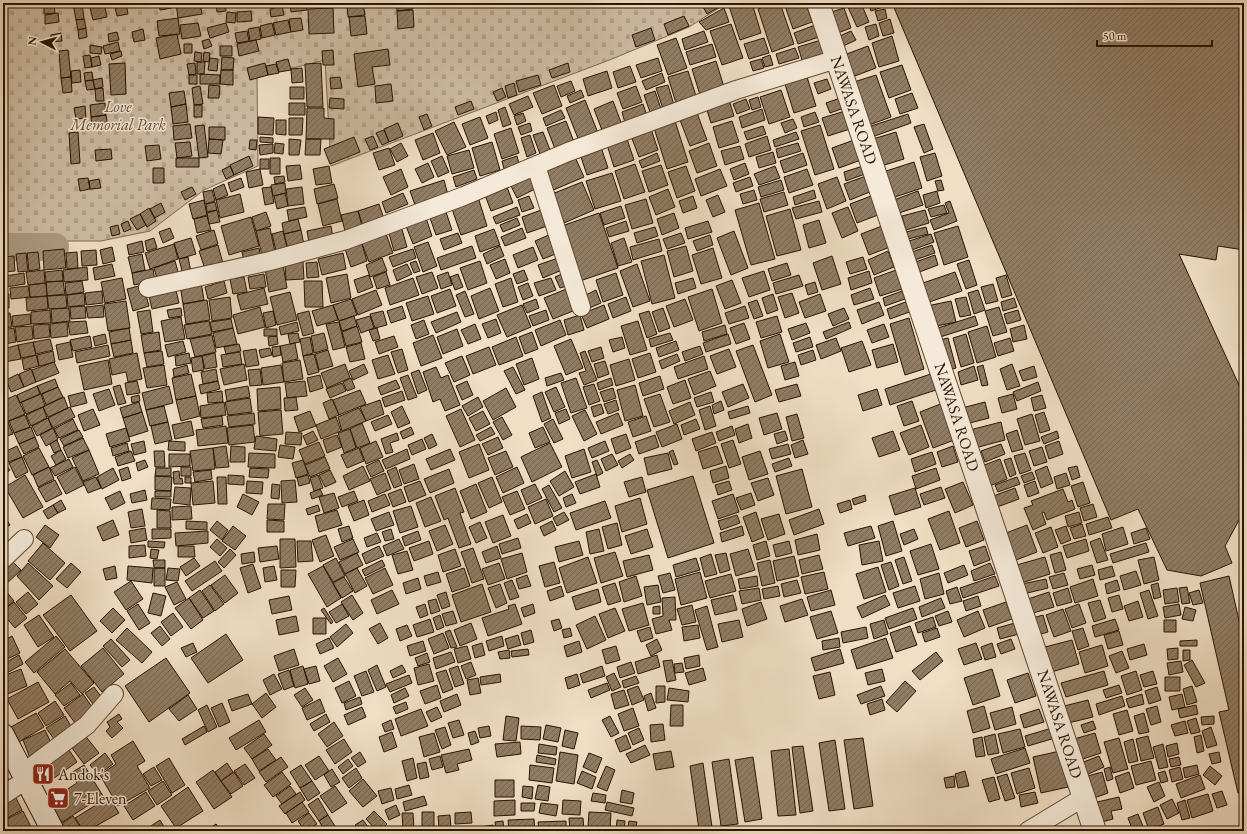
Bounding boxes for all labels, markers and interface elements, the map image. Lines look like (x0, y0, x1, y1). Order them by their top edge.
north arrow (22, 22, 62, 62)
scale bar (1097, 22, 1212, 48)
text: 50 m (1103, 28, 1127, 44)
text: N (25, 36, 39, 46)
street label: NAWASA ROAD (826, 53, 882, 167)
park label: Love Memorial Park (69, 96, 166, 135)
street label: NAWASA ROAD (930, 360, 984, 474)
street label: NAWASA ROAD (1033, 667, 1087, 781)
restaurant icon: Andok's (30, 761, 56, 787)
place label: Andok's (57, 764, 109, 785)
supermarket icon: 7-Eleven (45, 785, 71, 811)
place label: 7-Eleven (74, 788, 127, 809)

